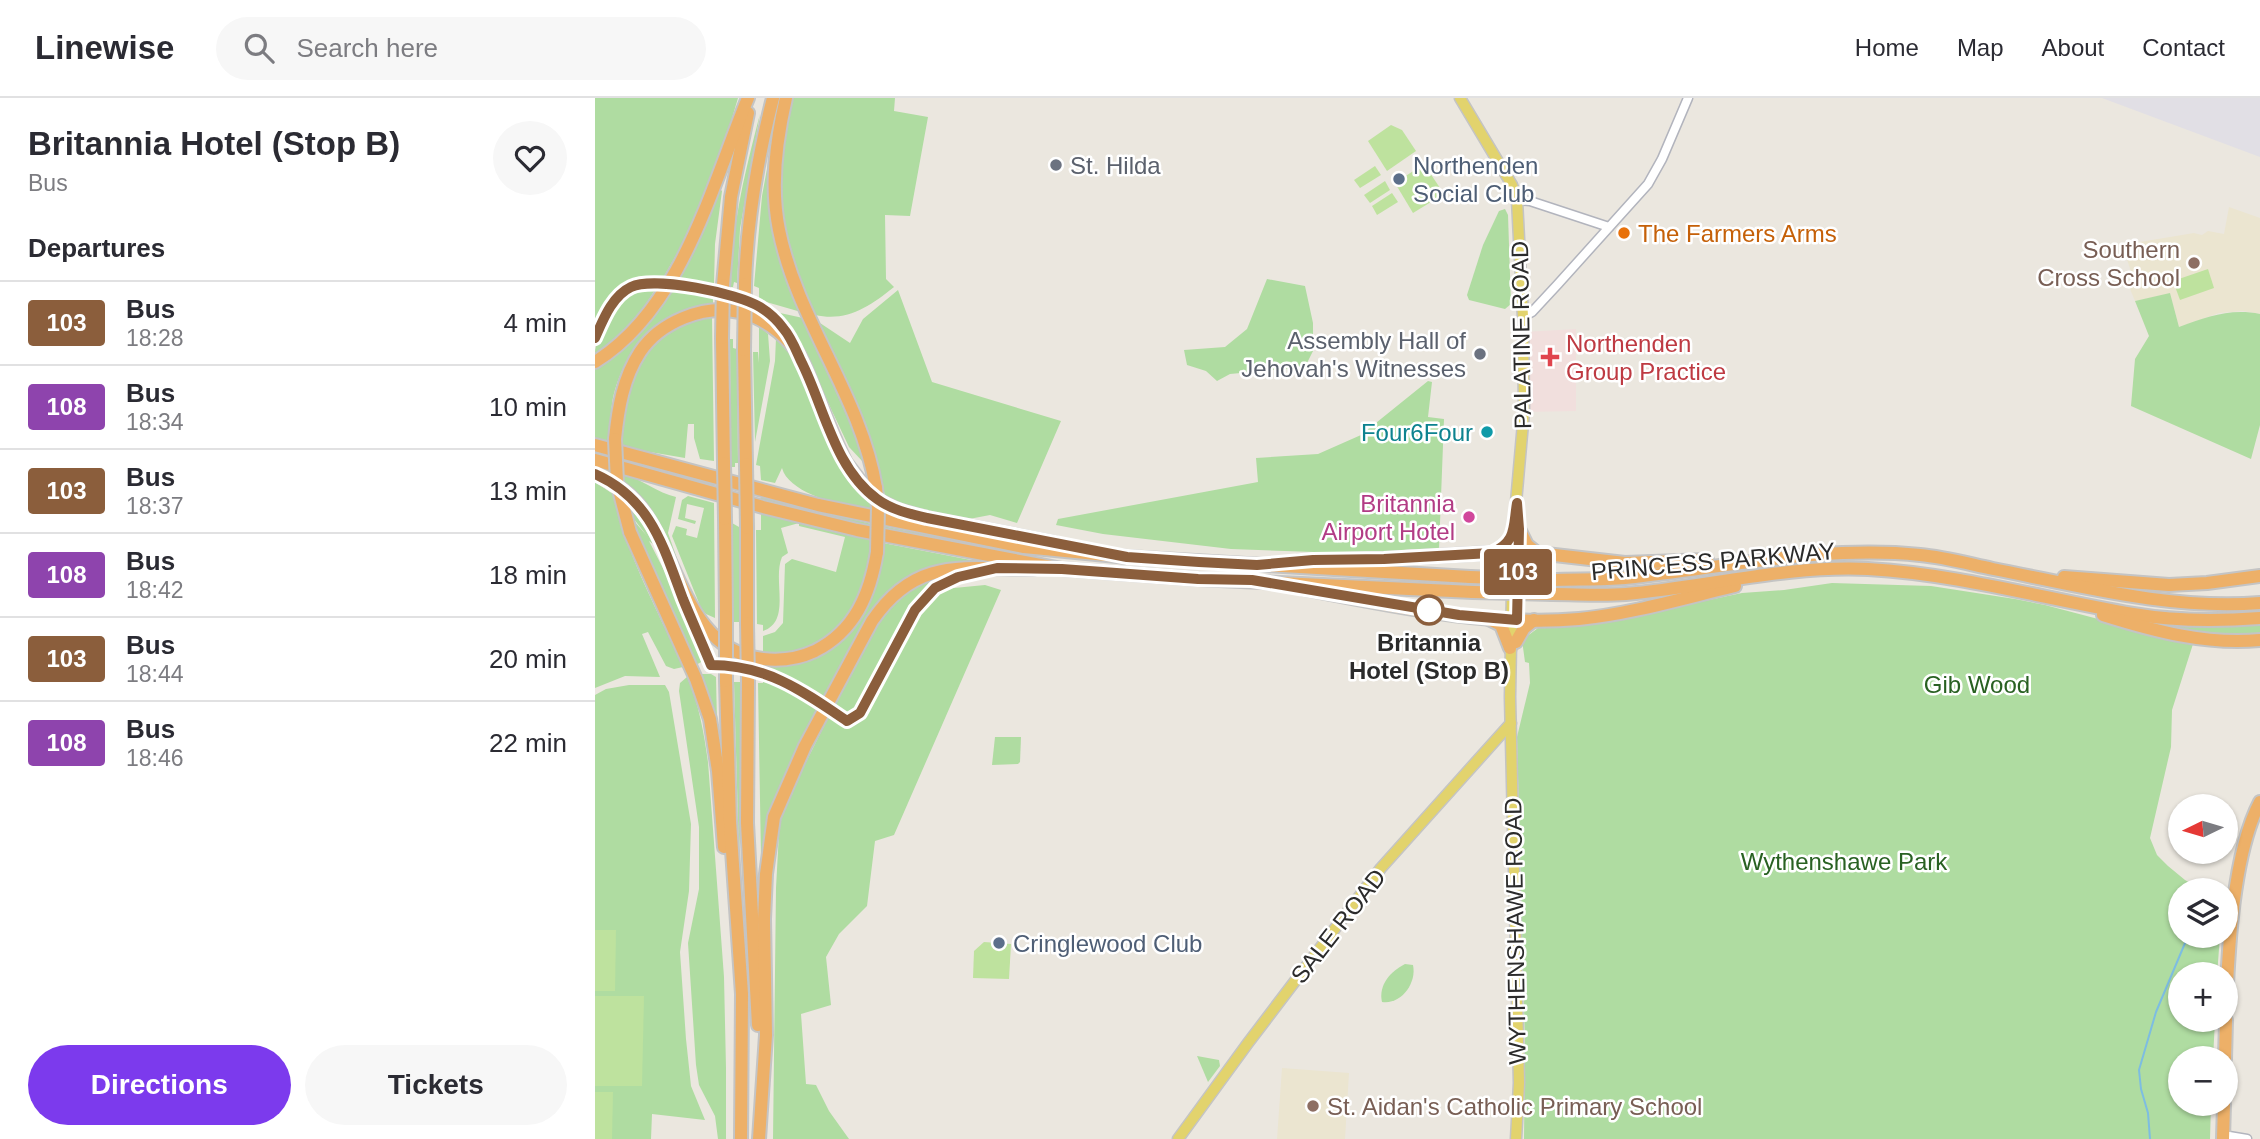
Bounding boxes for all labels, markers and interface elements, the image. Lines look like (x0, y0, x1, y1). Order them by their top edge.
search box (216, 17, 706, 80)
text: Linewise (35, 29, 174, 66)
icon: search (240, 29, 278, 67)
text: Search here (296, 33, 438, 63)
text: Home (1855, 34, 1919, 61)
text: Map (1957, 34, 2004, 61)
text: About (2042, 34, 2104, 61)
text: Contact (2142, 34, 2225, 61)
button: heart (493, 121, 567, 195)
text: Britannia Hotel (Stop B) (28, 125, 400, 162)
place label: St. Hilda (1070, 152, 1161, 179)
place label: Northenden Social Club (1413, 152, 1538, 207)
marker: St. Hilda (1048, 157, 1064, 173)
text: Bus (28, 170, 68, 196)
marker: Northenden Social Club (1391, 171, 1407, 187)
place label: The Farmers Arms (1638, 220, 1837, 247)
marker: The Farmers Arms (1616, 225, 1632, 241)
text: Departures (28, 233, 165, 263)
place label: Southern Cross School (2037, 236, 2180, 291)
street label: PALATINE ROAD (1506, 241, 1536, 429)
marker: Southern Cross School (2186, 255, 2202, 271)
text: Bus (126, 294, 175, 324)
text: 4 min (503, 308, 567, 338)
text: 103 (46, 309, 87, 336)
text: 18:28 (126, 325, 184, 351)
place label: Assembly Hall of Jehovah's Witnesses (1241, 327, 1466, 382)
place label: Northenden Group Practice (1566, 330, 1726, 385)
marker: Assembly Hall of Jehovah's Witnesses (1472, 346, 1488, 362)
marker: Northenden Group Practice (1540, 347, 1560, 367)
text: Bus (126, 378, 175, 408)
text: 10 min (489, 392, 567, 422)
text: 108 (46, 393, 87, 420)
text: 18:34 (126, 409, 184, 435)
place label: Four6Four (1361, 419, 1473, 446)
marker: Four6Four (1479, 424, 1495, 440)
text: Bus (126, 462, 175, 492)
text: 13 min (489, 476, 567, 506)
text: 103 (46, 477, 87, 504)
place label: Britannia Airport Hotel (1322, 490, 1456, 545)
text: 18:37 (126, 493, 184, 519)
marker: Britannia Airport Hotel (1461, 509, 1477, 525)
street label: PRINCESS PARKWAY (1590, 537, 1836, 585)
text: Bus (126, 546, 175, 576)
line badge: 103 (1478, 549, 1558, 595)
text: 103 (1498, 558, 1538, 585)
text: 18 min (489, 560, 567, 590)
text: 108 (46, 561, 87, 588)
text: 18:42 (126, 577, 184, 603)
marker: Britannia Hotel (Stop B) (1414, 595, 1444, 625)
place label: Britannia Hotel (Stop B) (1349, 629, 1509, 684)
text: Bus (126, 630, 175, 660)
text: 20 min (489, 644, 567, 674)
text: 103 (46, 645, 87, 672)
text: 18:44 (126, 661, 184, 687)
park label: Gib Wood (1924, 671, 2030, 698)
text: Bus (126, 714, 175, 744)
text: 22 min (489, 728, 567, 758)
text: 108 (46, 729, 87, 756)
text: 18:46 (126, 745, 184, 771)
north arrow (2168, 794, 2238, 864)
map controls (2168, 794, 2238, 1116)
street label: WYTHENSHAWE ROAD (1499, 797, 1531, 1065)
park label: Wythenshawe Park (1741, 848, 1948, 875)
street label: SALE ROAD (1285, 864, 1391, 988)
button: layers (2168, 878, 2238, 948)
place label: Cringlewood Club (1013, 930, 1202, 957)
marker: Cringlewood Club (991, 935, 1007, 951)
button: + (2168, 962, 2238, 1032)
button: Directions (28, 1045, 291, 1125)
button: Tickets (305, 1045, 567, 1125)
button: − (2168, 1046, 2238, 1116)
place label: St. Aidan's Catholic Primary School (1327, 1093, 1702, 1120)
marker: St. Aidan's Catholic Primary School (1305, 1098, 1321, 1114)

